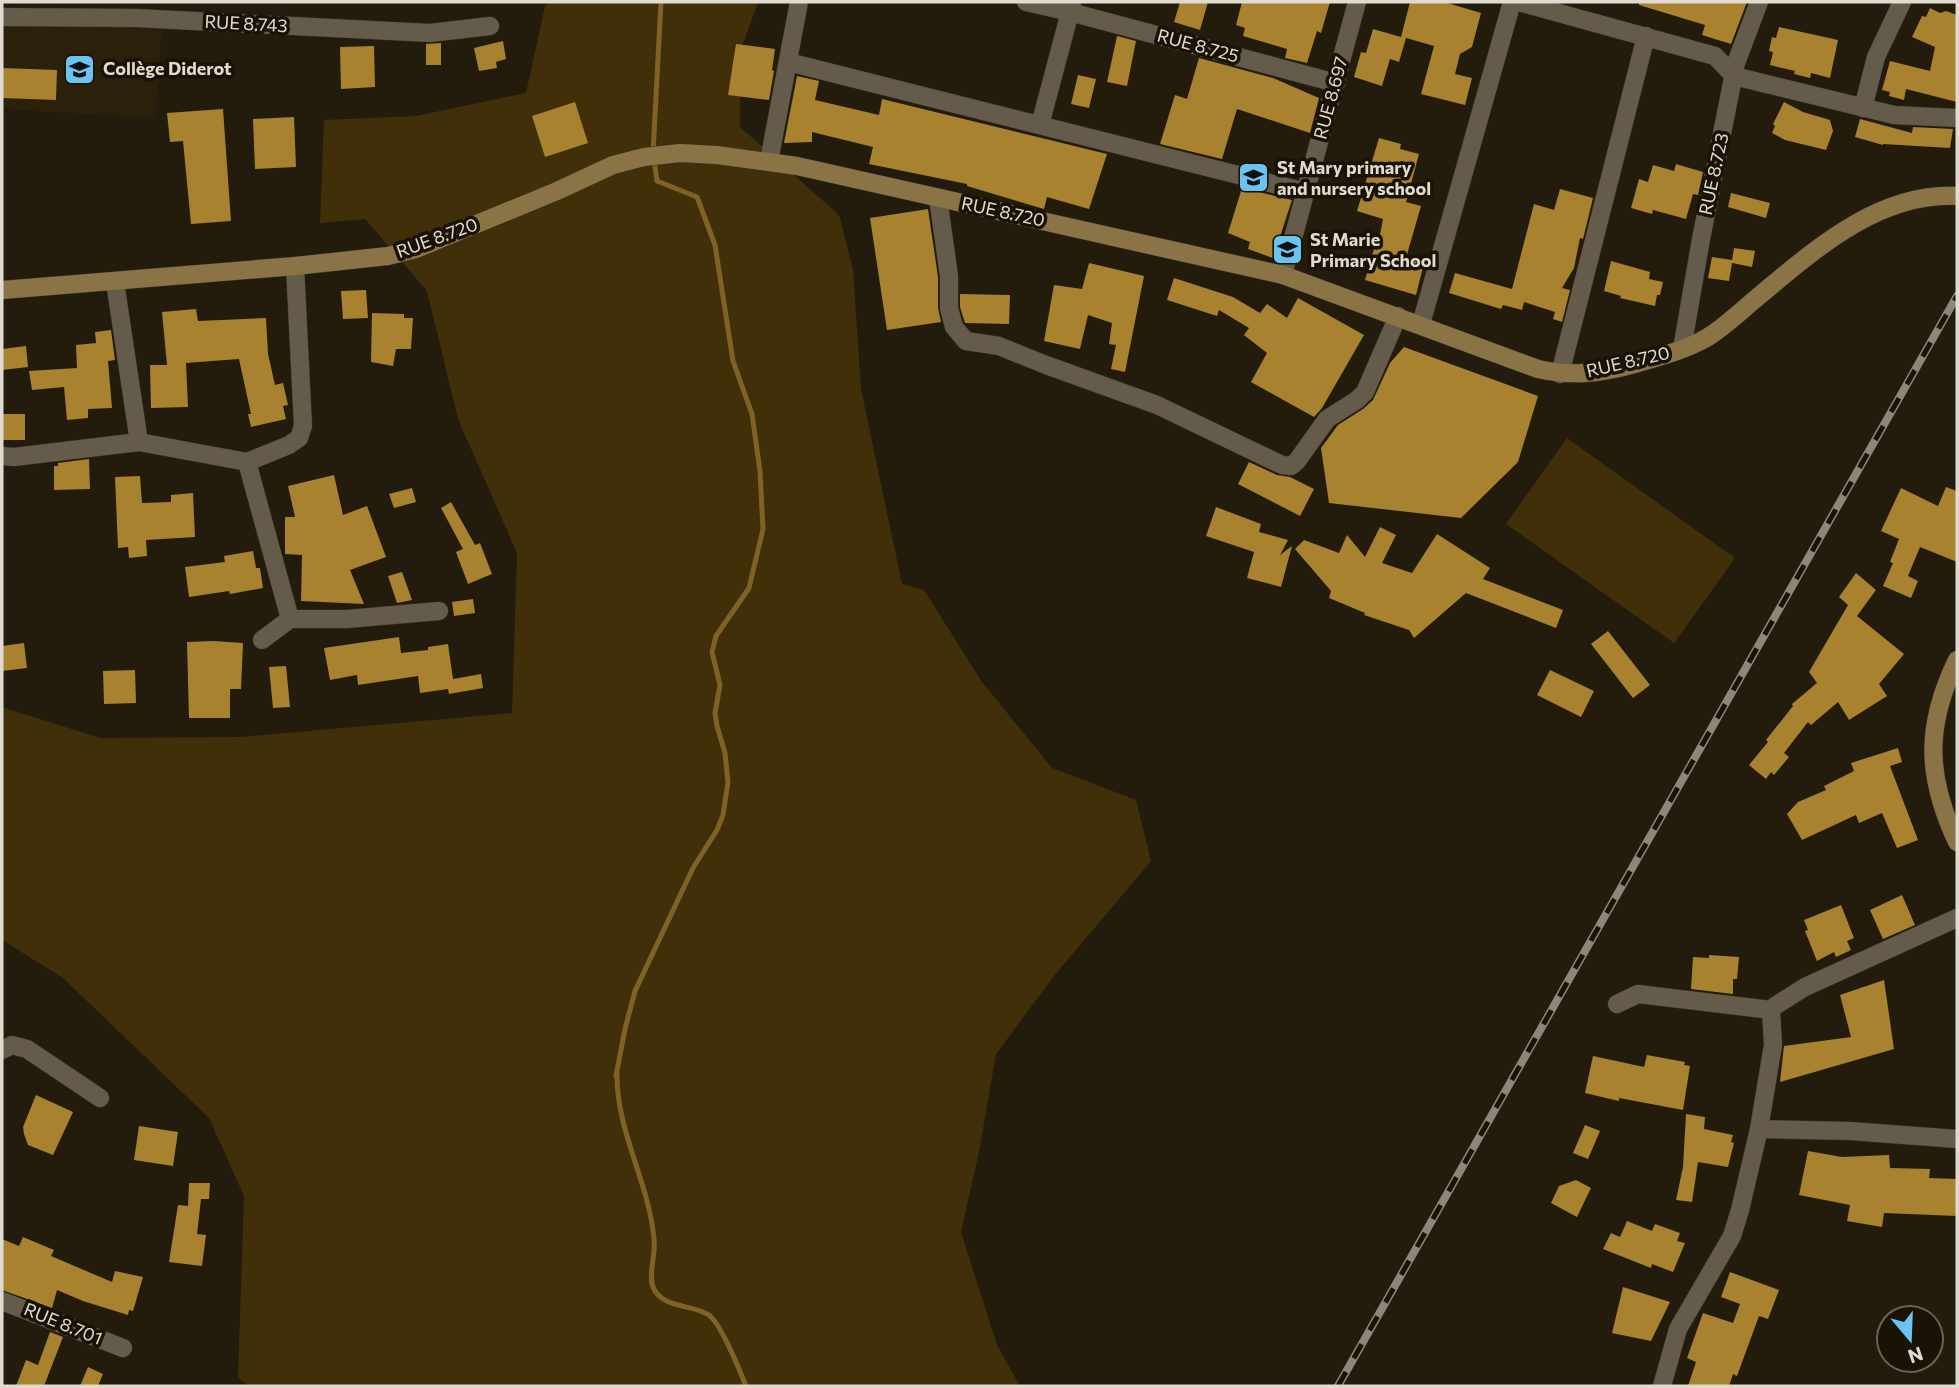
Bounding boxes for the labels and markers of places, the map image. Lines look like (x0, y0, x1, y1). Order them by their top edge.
school or university icon: Collège Diderot (63, 52, 97, 86)
place label: Collège Diderot (103, 57, 232, 79)
place label: St Mary primary and nursery school (1277, 156, 1431, 199)
school or university icon: St Mary primary and nursery school (1237, 161, 1271, 195)
place label: St Marie Primary School (1310, 228, 1436, 271)
school or university icon: St Marie Primary School (1270, 233, 1304, 267)

